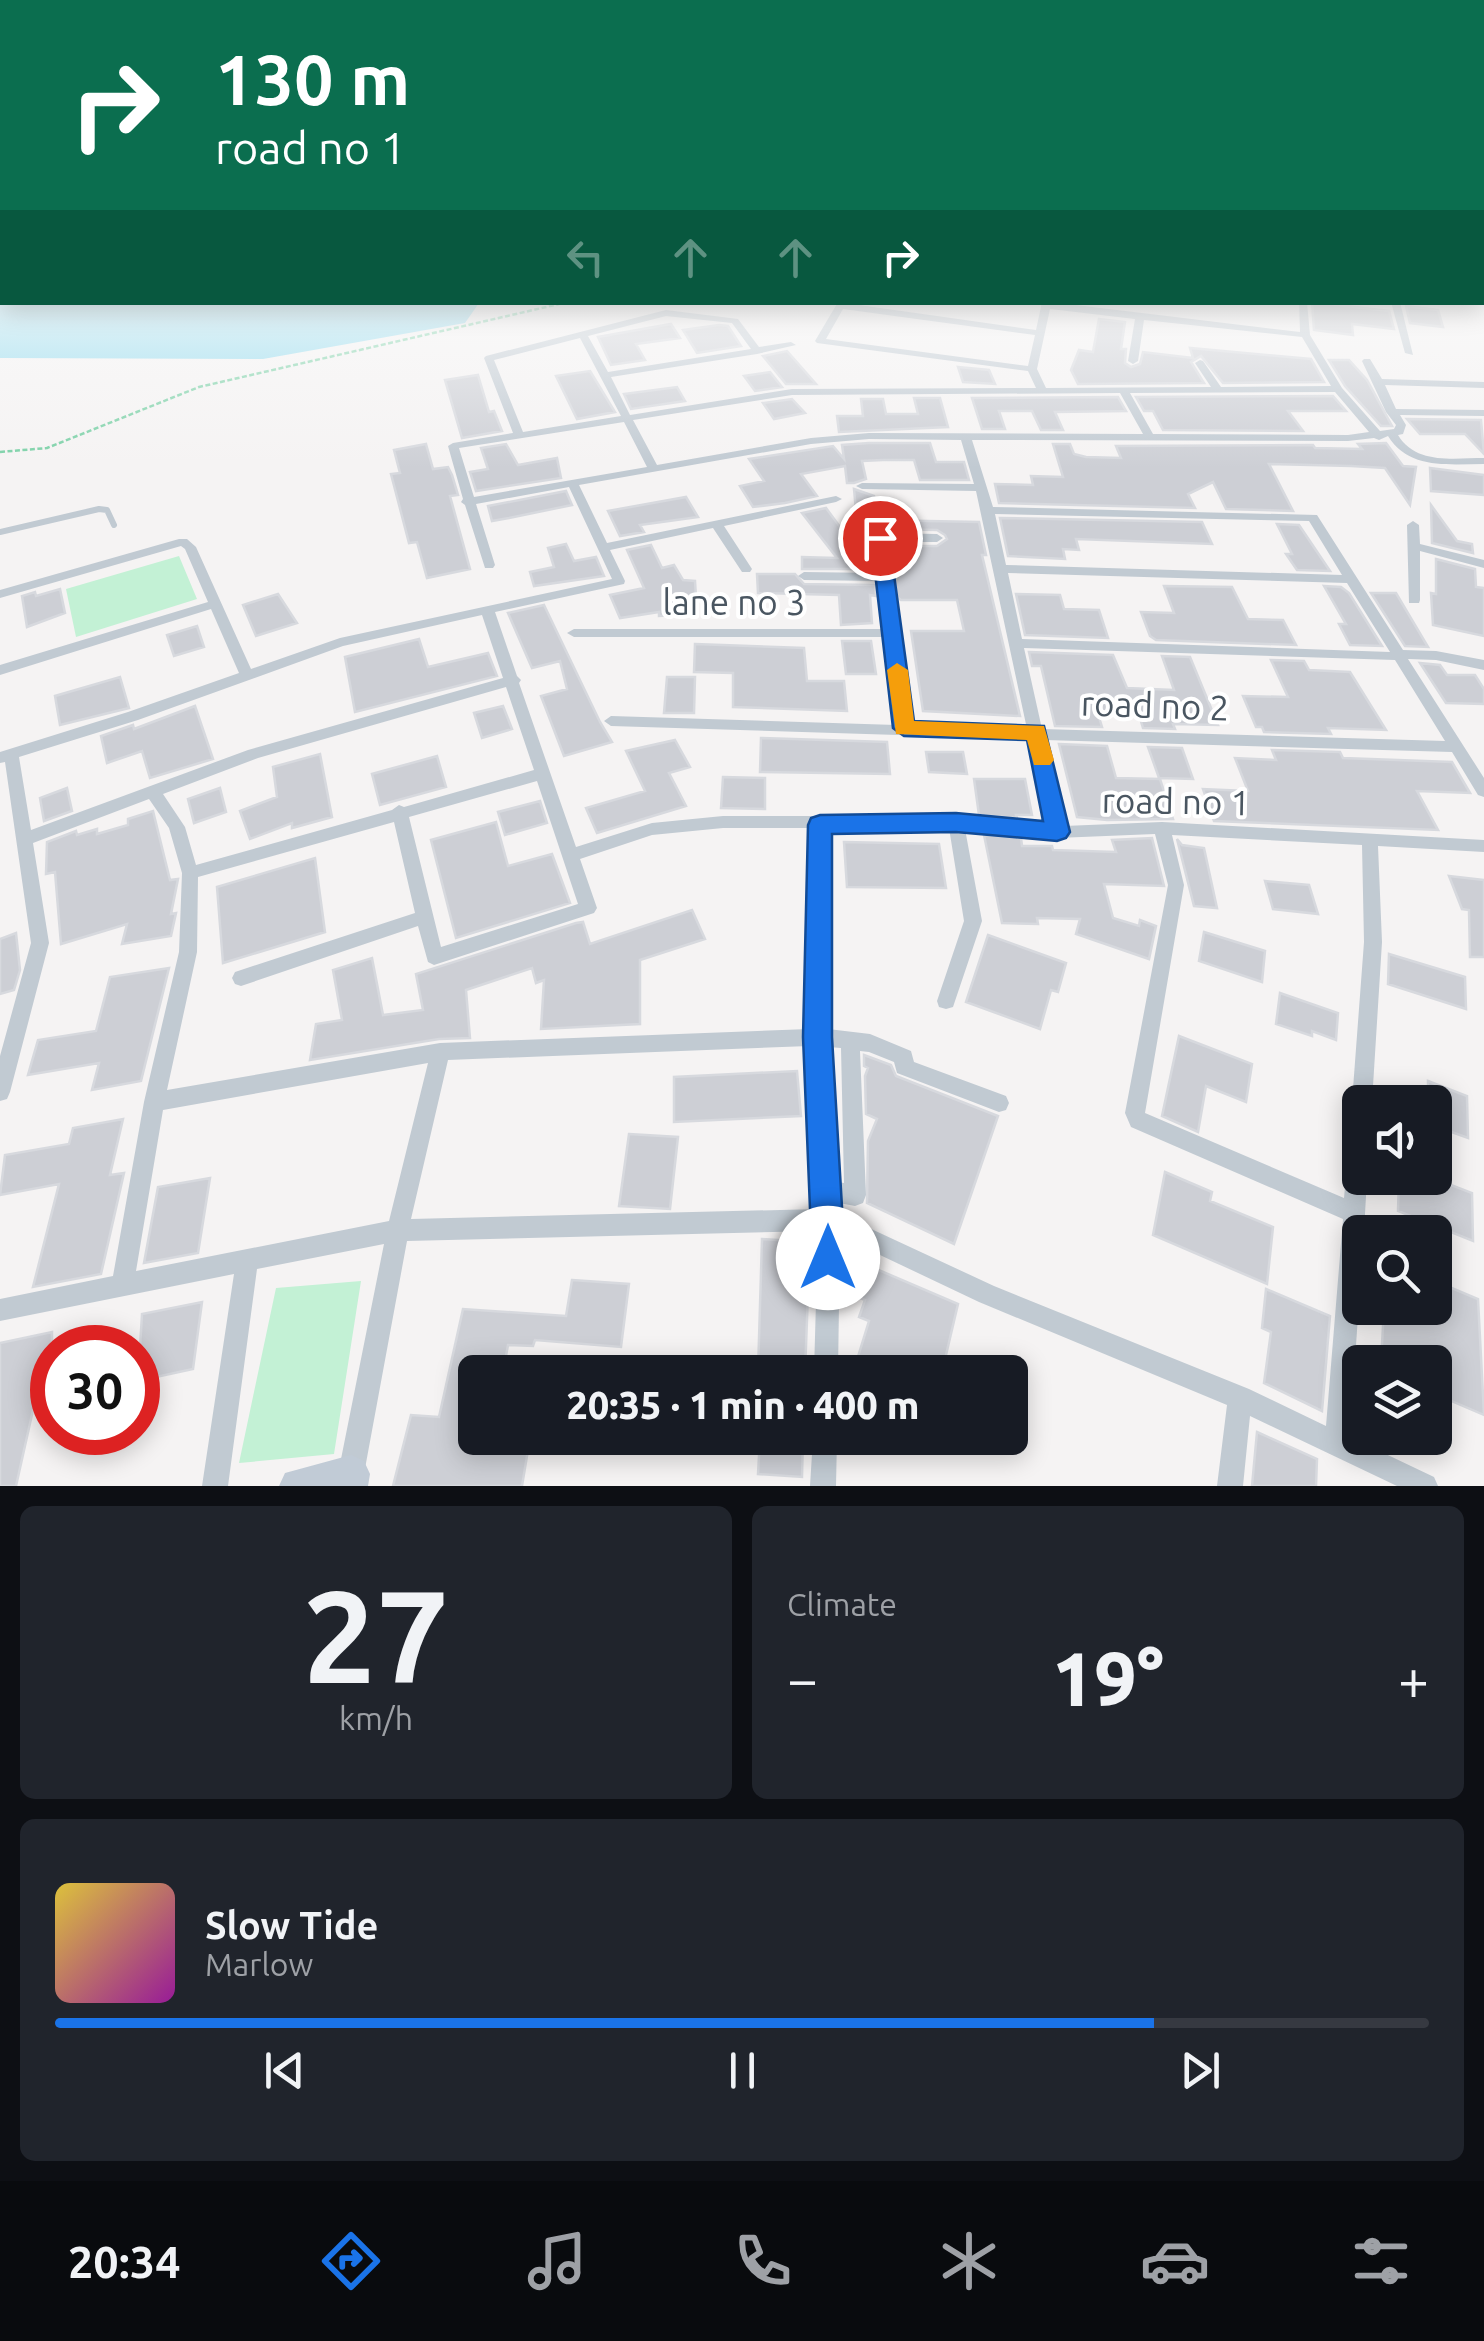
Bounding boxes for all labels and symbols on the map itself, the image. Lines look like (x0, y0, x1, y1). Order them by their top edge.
pin (838, 496, 923, 581)
street label: lane no 3 (663, 582, 805, 622)
street label: road no 2 (1080, 682, 1230, 728)
street label: road no 1 (1101, 780, 1251, 822)
position arrow (776, 1206, 880, 1310)
speed limit sign: 30 (30, 1325, 160, 1455)

